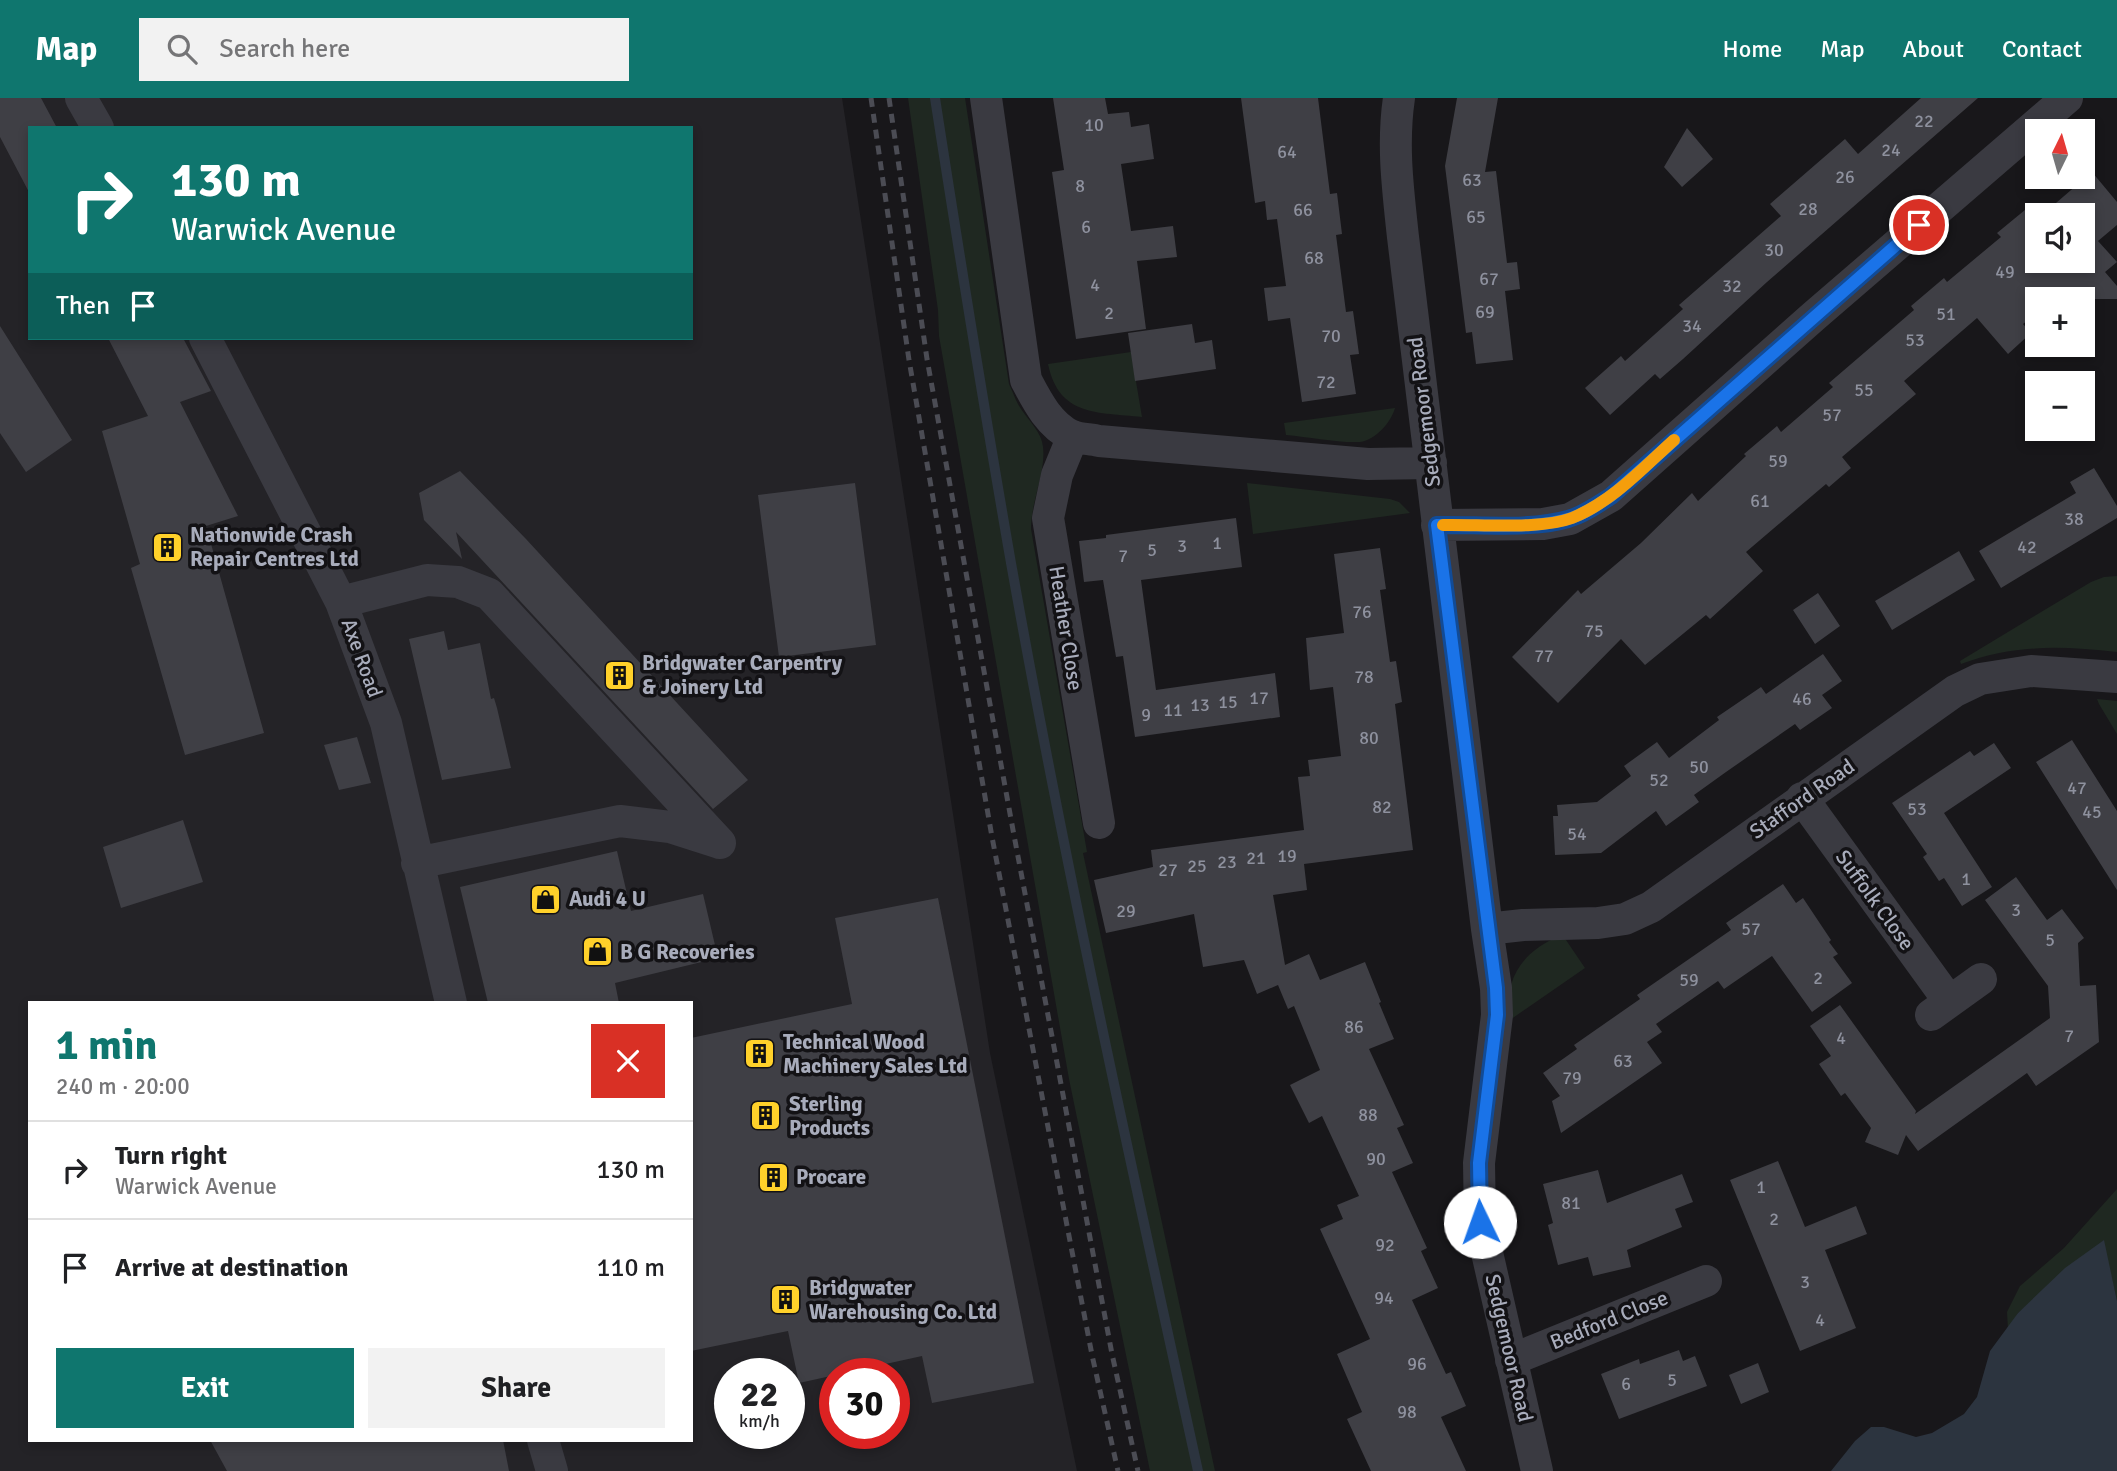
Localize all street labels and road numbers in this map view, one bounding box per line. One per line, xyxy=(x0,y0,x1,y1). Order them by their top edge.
street label: Sedgemoor Road xyxy=(1402,336,1446,488)
street label: Heather Close xyxy=(1043,564,1089,692)
street label: Axe Road xyxy=(336,615,388,701)
street label: Stafford Road xyxy=(1745,753,1859,845)
street label: Suffolk Close xyxy=(1830,845,1920,955)
street label: Sedgemoor Road xyxy=(1479,1272,1539,1424)
street label: Bedford Close xyxy=(1546,1285,1672,1355)

